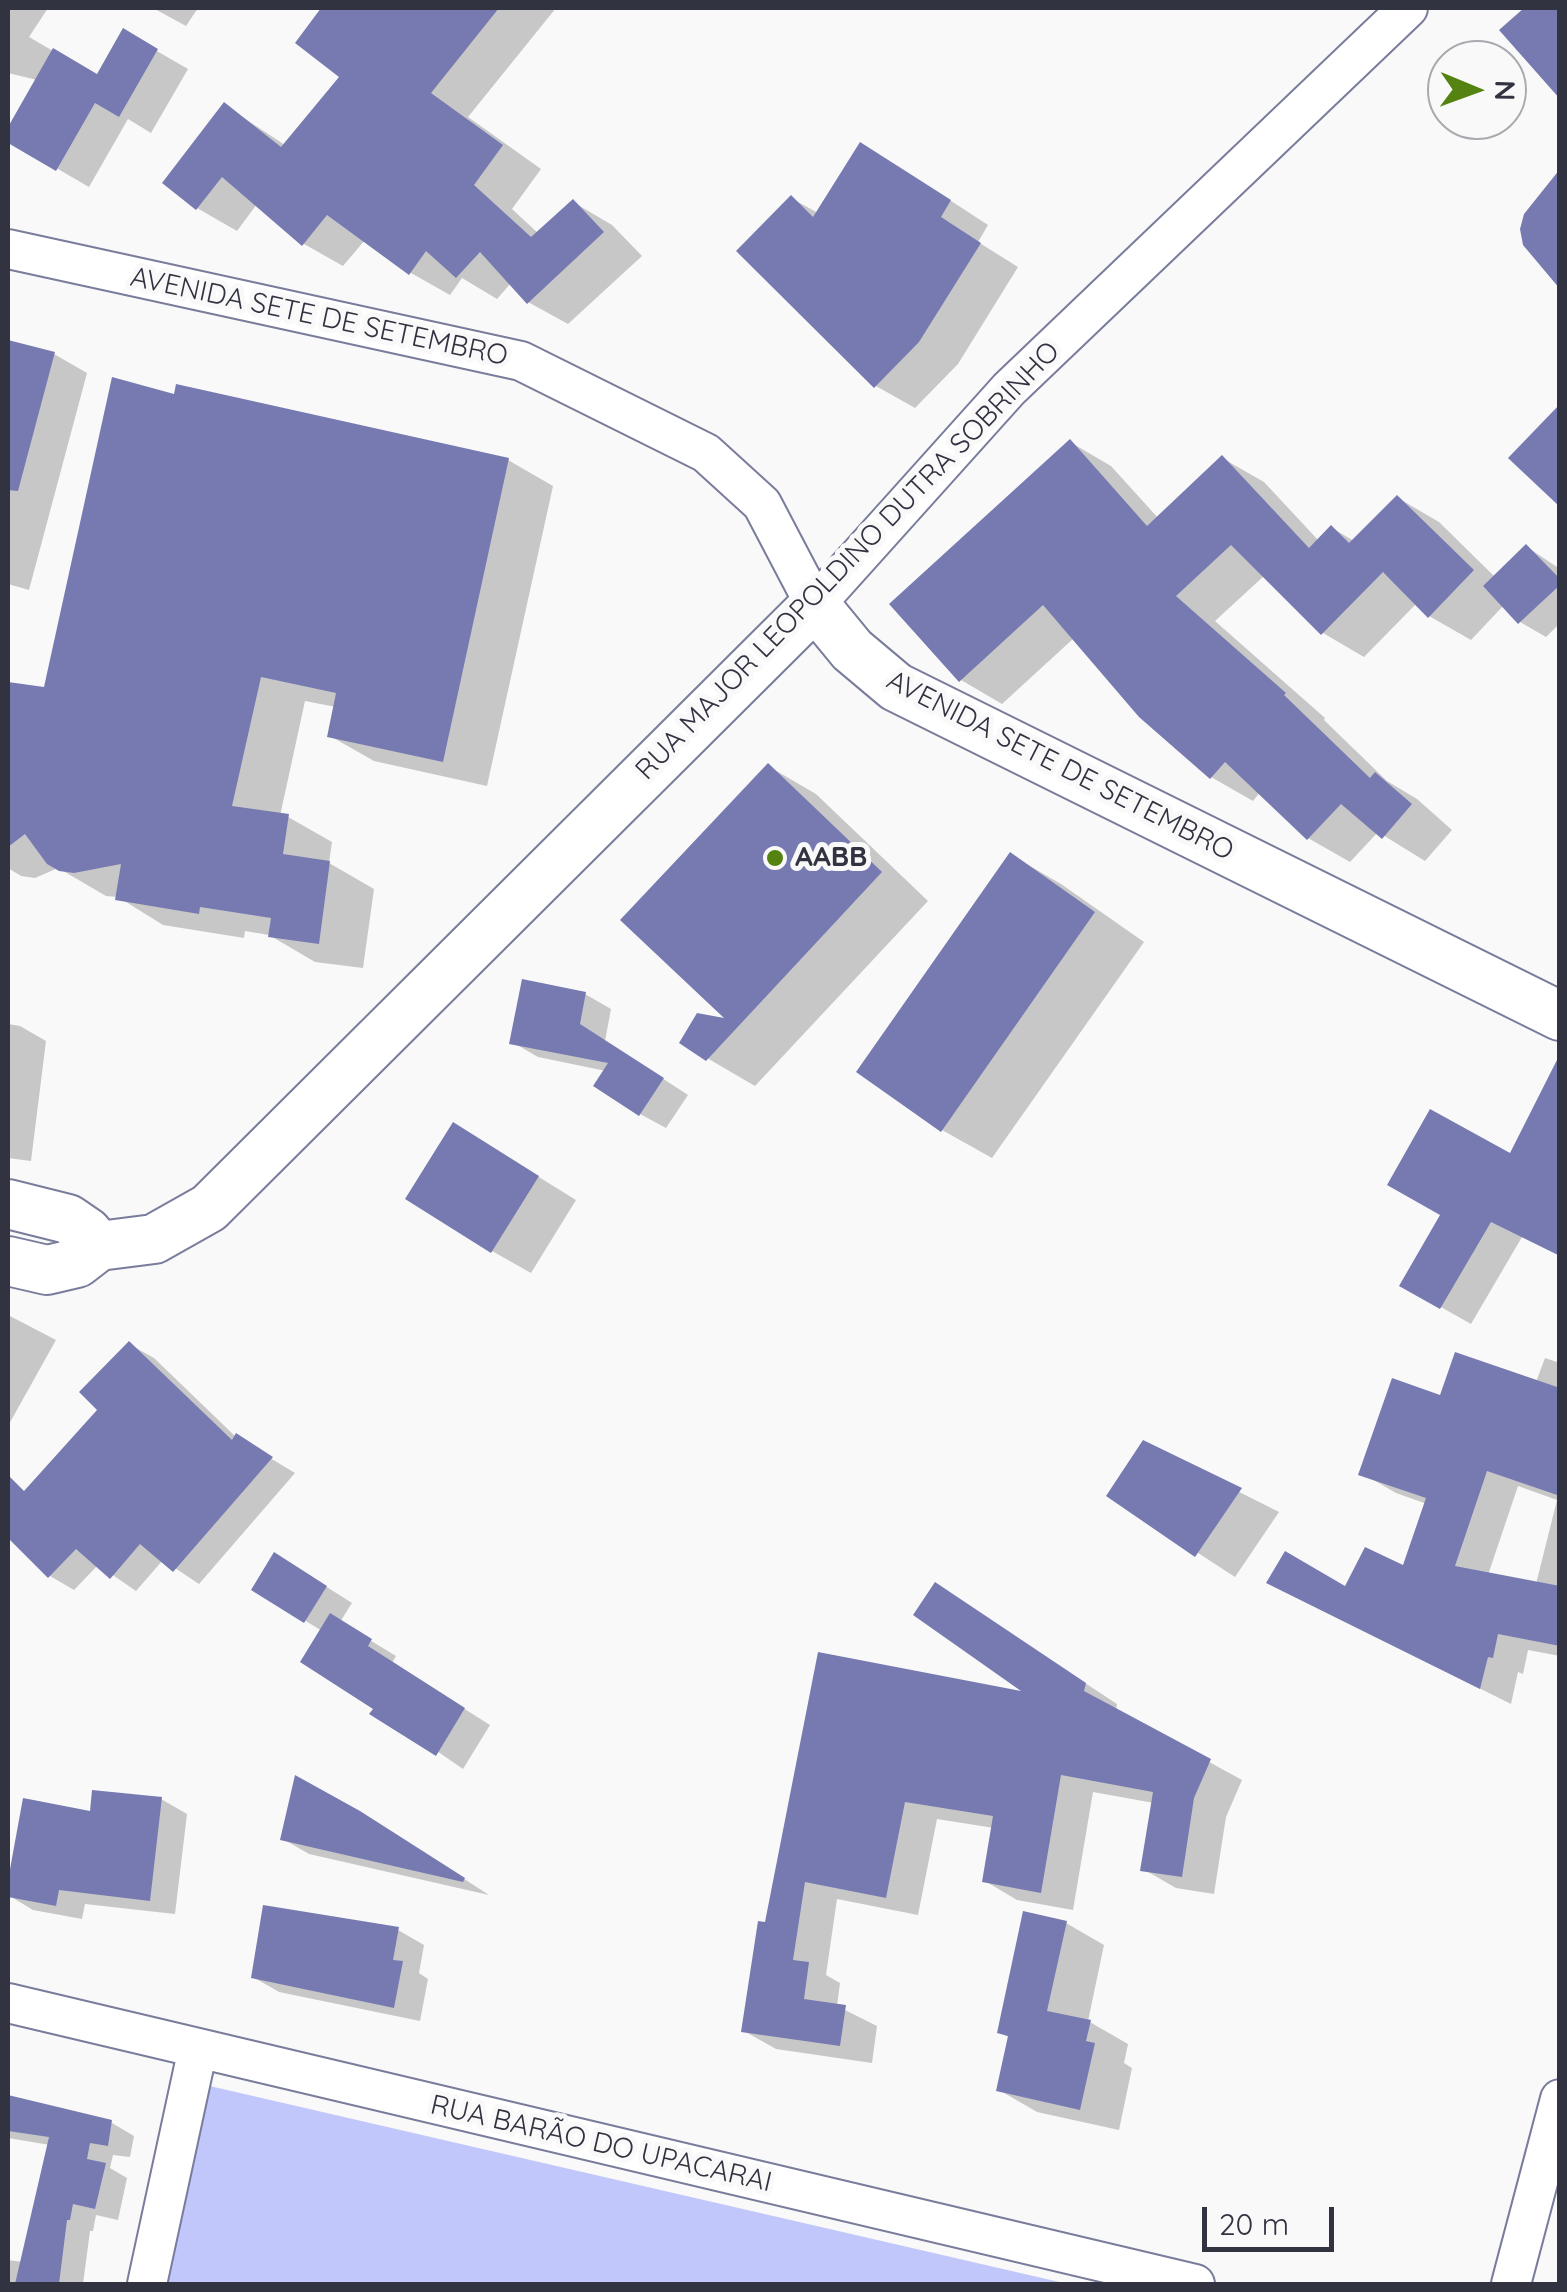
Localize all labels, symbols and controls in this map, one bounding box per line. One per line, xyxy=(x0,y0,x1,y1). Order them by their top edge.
north arrow xyxy=(1427,40,1527,140)
text: N xyxy=(1488,80,1523,101)
street label: AVENIDA SETE DE SETEMBRO xyxy=(127,261,511,373)
street label: RUA MAJOR LEOPOLDINO DUTRA SOBRINHO xyxy=(629,335,1067,787)
street label: AVENIDA SETE DE SETEMBRO xyxy=(881,664,1239,868)
place label: AABB xyxy=(795,841,867,875)
marker: AABB xyxy=(764,847,786,869)
street label: RUA BARÃO DO UPACARAI xyxy=(427,2088,775,2200)
scale bar xyxy=(1207,2187,1340,2249)
text: 20 m xyxy=(1219,2205,1289,2243)

